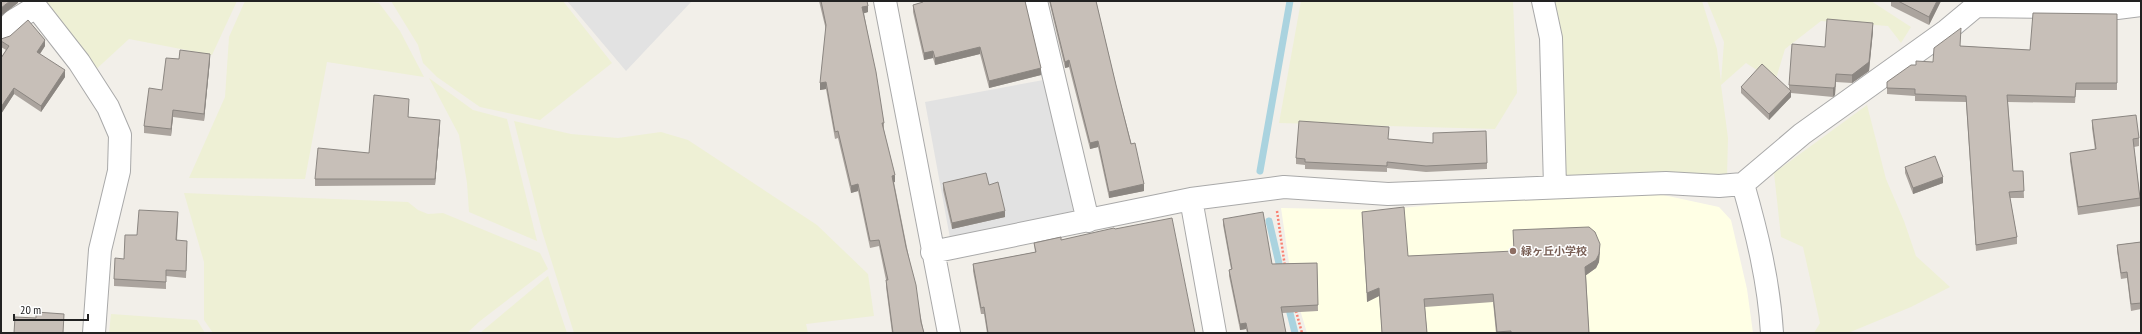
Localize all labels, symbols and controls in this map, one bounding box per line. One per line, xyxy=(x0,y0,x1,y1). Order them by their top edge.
place label: 緑ヶ丘小学校 xyxy=(1521,244,1587,258)
marker: 緑ヶ丘小学校 xyxy=(1508,246,1518,256)
scale bar xyxy=(14,296,88,322)
text: 20 m xyxy=(20,302,41,317)

